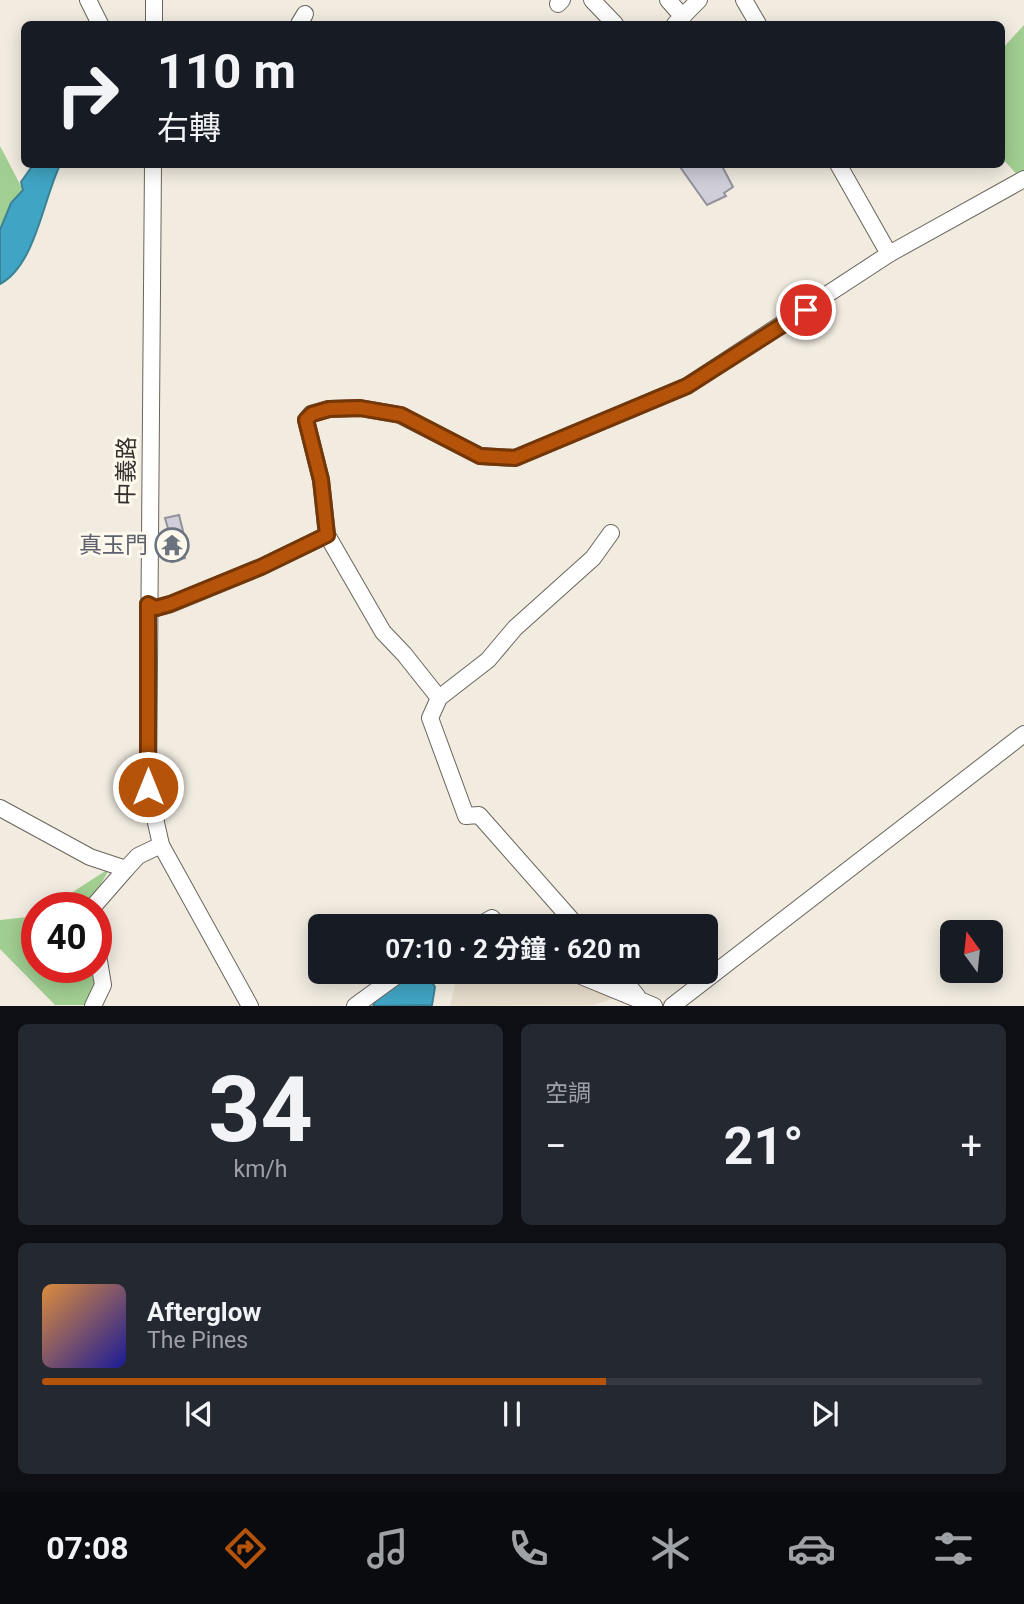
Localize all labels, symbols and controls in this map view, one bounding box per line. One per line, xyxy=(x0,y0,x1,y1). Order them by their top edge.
text: 110 m xyxy=(157,43,296,100)
icon: right xyxy=(42,49,133,140)
text: 右轉 xyxy=(157,109,221,147)
pin xyxy=(776,280,836,340)
icon: arrive xyxy=(787,291,825,329)
street label: 中義路 xyxy=(112,436,141,506)
temple icon: 真玉門 xyxy=(153,526,191,564)
place label: 真玉門 xyxy=(79,532,148,559)
position arrow xyxy=(111,750,185,824)
speed limit sign: 40 xyxy=(21,892,112,983)
north arrow xyxy=(940,920,1003,984)
map controls xyxy=(940,920,1003,983)
text: 07:10 · 2 分鐘 · 620 m xyxy=(385,934,641,964)
text: 34 xyxy=(208,1057,313,1163)
text: 空調 xyxy=(545,1080,591,1107)
text: 21° xyxy=(724,1116,804,1177)
text: − xyxy=(545,1124,567,1168)
text: + xyxy=(960,1124,982,1168)
text: km/h xyxy=(234,1156,288,1183)
text: Afterglow xyxy=(147,1297,261,1327)
text: The Pines xyxy=(147,1327,248,1354)
icon: previous xyxy=(180,1395,218,1433)
icon: pause xyxy=(493,1395,531,1433)
icon: next xyxy=(806,1395,844,1433)
icon: directions xyxy=(221,1524,270,1573)
icon: music xyxy=(363,1524,412,1573)
icon: phone xyxy=(504,1524,553,1573)
icon: climate xyxy=(646,1524,695,1573)
icon: car xyxy=(787,1524,836,1573)
icon: filters xyxy=(929,1524,978,1573)
text: 07:08 xyxy=(46,1529,129,1567)

